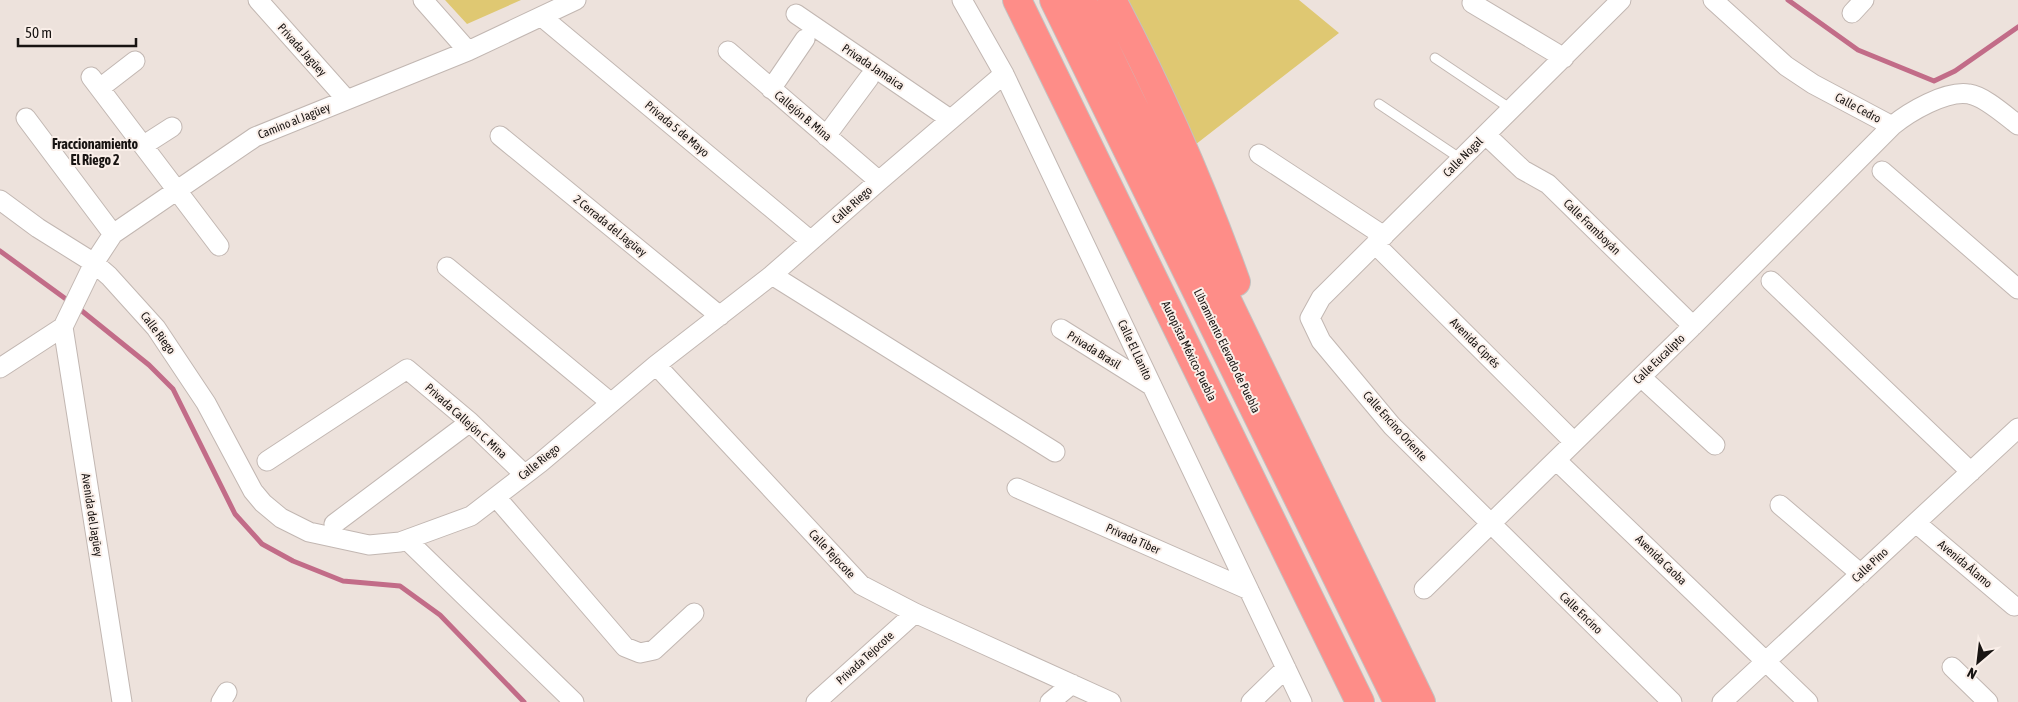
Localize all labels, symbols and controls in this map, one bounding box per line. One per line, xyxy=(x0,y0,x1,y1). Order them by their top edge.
scale bar xyxy=(18,15,135,47)
street label: Privada Jagüey xyxy=(275,21,329,79)
text: 50 m xyxy=(25,24,52,41)
street label: Privada Jamaica xyxy=(839,41,907,93)
street label: Callejón B. Mina xyxy=(772,88,834,144)
street label: Calle Cedro xyxy=(1833,90,1884,126)
street label: Privada 5 de Mayo xyxy=(642,98,712,160)
street label: Camino al Jagüey xyxy=(256,100,332,142)
street label: Calle Nogal xyxy=(1440,134,1486,180)
district label: Fraccionamiento El Riego 2 xyxy=(52,136,138,168)
street label: Calle Riego xyxy=(829,183,875,227)
street label: 2 Cerrada del Jagüey xyxy=(571,192,649,260)
street label: Calle Framboyán xyxy=(1561,196,1623,258)
street label: Libramiento Elevado de Puebla xyxy=(1191,287,1263,415)
street label: Autopista México-Puebla xyxy=(1159,299,1219,403)
street label: Calle Riego xyxy=(138,309,179,357)
street label: Avenida Ciprés xyxy=(1447,315,1503,371)
street label: Calle El Llanito xyxy=(1115,317,1155,383)
street label: Privada Brasil xyxy=(1065,328,1124,372)
street label: Calle Eucalipto xyxy=(1630,331,1688,387)
street label: Privada Callejón C. Mina xyxy=(422,381,510,461)
street label: Calle Encino Oriente xyxy=(1360,388,1430,464)
street label: Calle Riego xyxy=(516,441,563,483)
street label: Avenida del Jagüey xyxy=(78,472,106,558)
street label: Privada Tiber xyxy=(1104,521,1163,557)
street label: Calle Tejocote xyxy=(806,527,858,581)
street label: Avenida Caoba xyxy=(1633,532,1689,588)
street label: Avenida Álamo xyxy=(1935,537,1995,591)
street label: Calle Pino xyxy=(1849,545,1891,585)
street label: Calle Encino xyxy=(1557,589,1606,637)
street label: Privada Tejocote xyxy=(833,628,897,688)
north arrow xyxy=(1953,637,2003,687)
text: N xyxy=(1964,664,1979,682)

